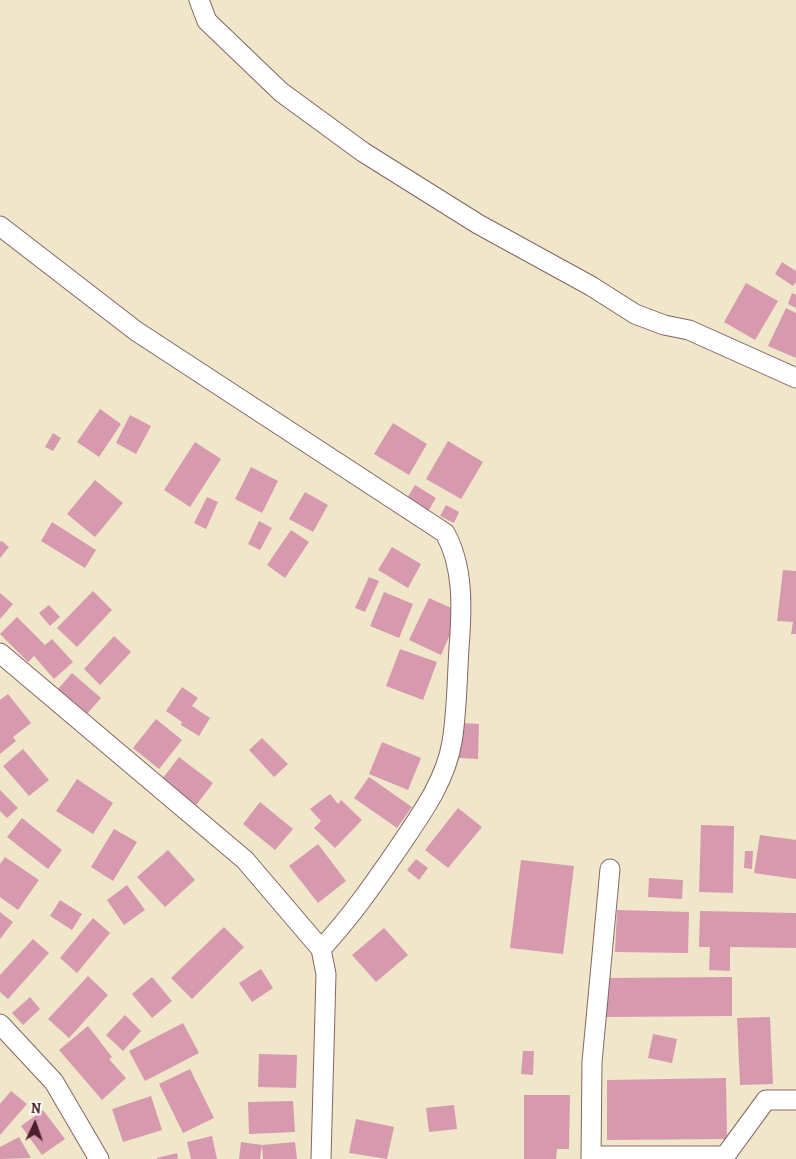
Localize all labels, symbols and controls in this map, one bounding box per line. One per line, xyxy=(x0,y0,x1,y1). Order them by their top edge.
north arrow xyxy=(10,1099,60,1149)
text: N xyxy=(30,1099,41,1118)

